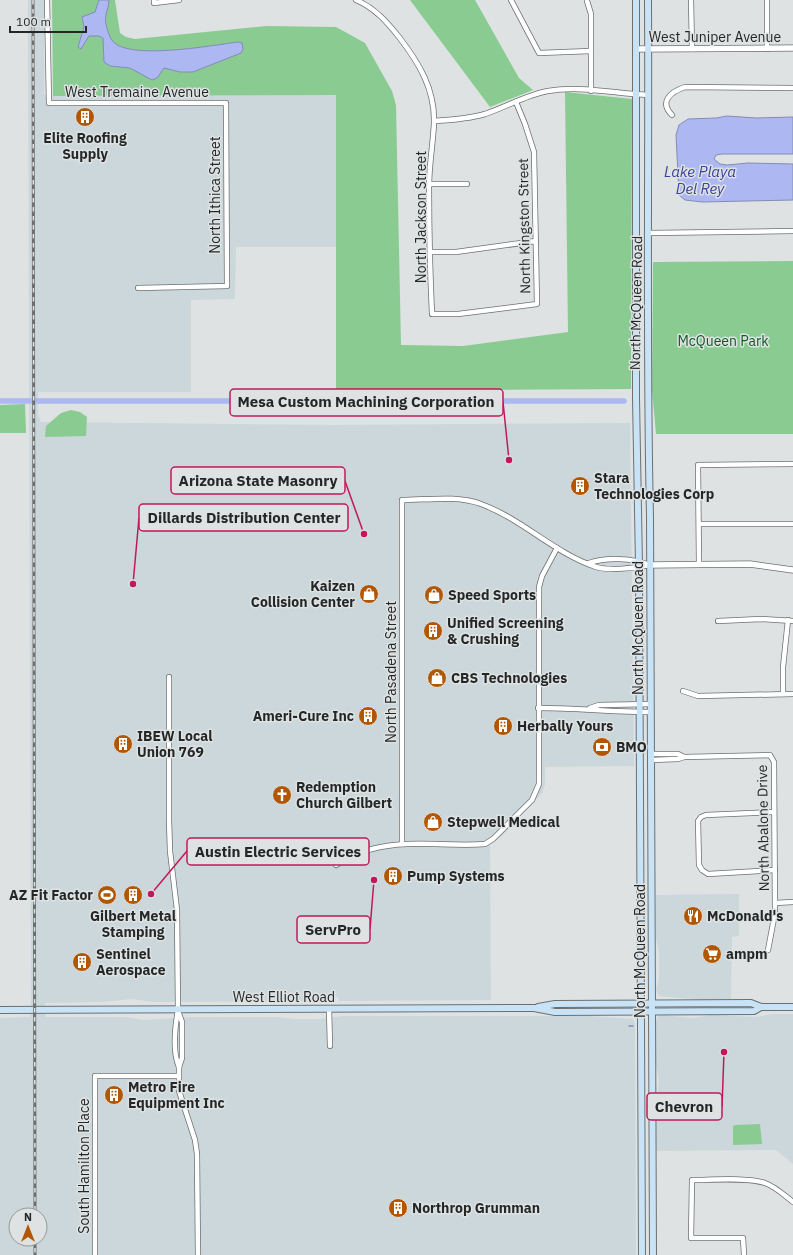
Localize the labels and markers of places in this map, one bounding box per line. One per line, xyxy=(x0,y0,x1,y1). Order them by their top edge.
building icon: Elite Roofing Supply xyxy=(74,106,96,128)
place label: Elite Roofing Supply xyxy=(43,129,127,163)
callout: Mesa Custom Machining Corporation xyxy=(230,389,503,416)
callout: Arizona State Masonry xyxy=(171,467,345,494)
place label: Stara Technologies Corp xyxy=(594,469,714,503)
building icon: Stara Technologies Corp xyxy=(569,475,591,497)
callout: Dillards Distribution Center xyxy=(139,504,348,531)
place label: Kaizen Collision Center xyxy=(251,577,355,611)
shop icon: Kaizen Collision Center xyxy=(358,583,380,605)
shop icon: Speed Sports xyxy=(423,584,445,606)
place label: Speed Sports xyxy=(448,586,536,604)
place label: Unified Screening & Crushing xyxy=(447,614,564,648)
building icon: Unified Screening & Crushing xyxy=(422,620,444,642)
shop icon: CBS Technologies xyxy=(426,667,448,689)
place label: CBS Technologies xyxy=(451,669,567,687)
building icon: Ameri-Cure Inc xyxy=(357,705,379,727)
place label: Ameri-Cure Inc xyxy=(253,707,354,725)
building icon: Herbally Yours xyxy=(492,715,514,737)
place label: Herbally Yours xyxy=(517,717,613,735)
place label: IBEW Local Union 769 xyxy=(137,727,212,761)
building icon: IBEW Local Union 769 xyxy=(112,733,134,755)
bank icon: BMO xyxy=(591,736,613,758)
place label: BMO xyxy=(616,738,647,756)
place label: Redemption Church Gilbert xyxy=(296,778,392,812)
church icon: Redemption Church Gilbert xyxy=(271,784,293,806)
shop icon: Stepwell Medical xyxy=(422,811,444,833)
place label: Stepwell Medical xyxy=(447,813,560,831)
callout: Austin Electric Services xyxy=(187,838,369,865)
building icon: Pump Systems xyxy=(382,865,404,887)
place label: Pump Systems xyxy=(407,867,505,885)
sports icon: AZ Fit Factor xyxy=(96,884,118,906)
building icon: Gilbert Metal Stamping xyxy=(122,884,144,906)
place label: AZ Fit Factor xyxy=(9,886,93,904)
restaurant icon: McDonald's xyxy=(682,905,704,927)
place label: Gilbert Metal Stamping xyxy=(90,907,176,941)
place label: McDonald's xyxy=(707,907,783,925)
callout: ServPro xyxy=(297,916,370,943)
supermarket icon: ampm xyxy=(701,943,723,965)
place label: Sentinel Aerospace xyxy=(96,945,166,979)
place label: ampm xyxy=(726,945,768,963)
building icon: Sentinel Aerospace xyxy=(71,951,93,973)
place label: Metro Fire Equipment Inc xyxy=(128,1078,225,1112)
building icon: Metro Fire Equipment Inc xyxy=(103,1084,125,1106)
callout: Chevron xyxy=(647,1093,722,1120)
building icon: Northrop Grumman xyxy=(387,1197,409,1219)
place label: Northrop Grumman xyxy=(412,1199,540,1217)

